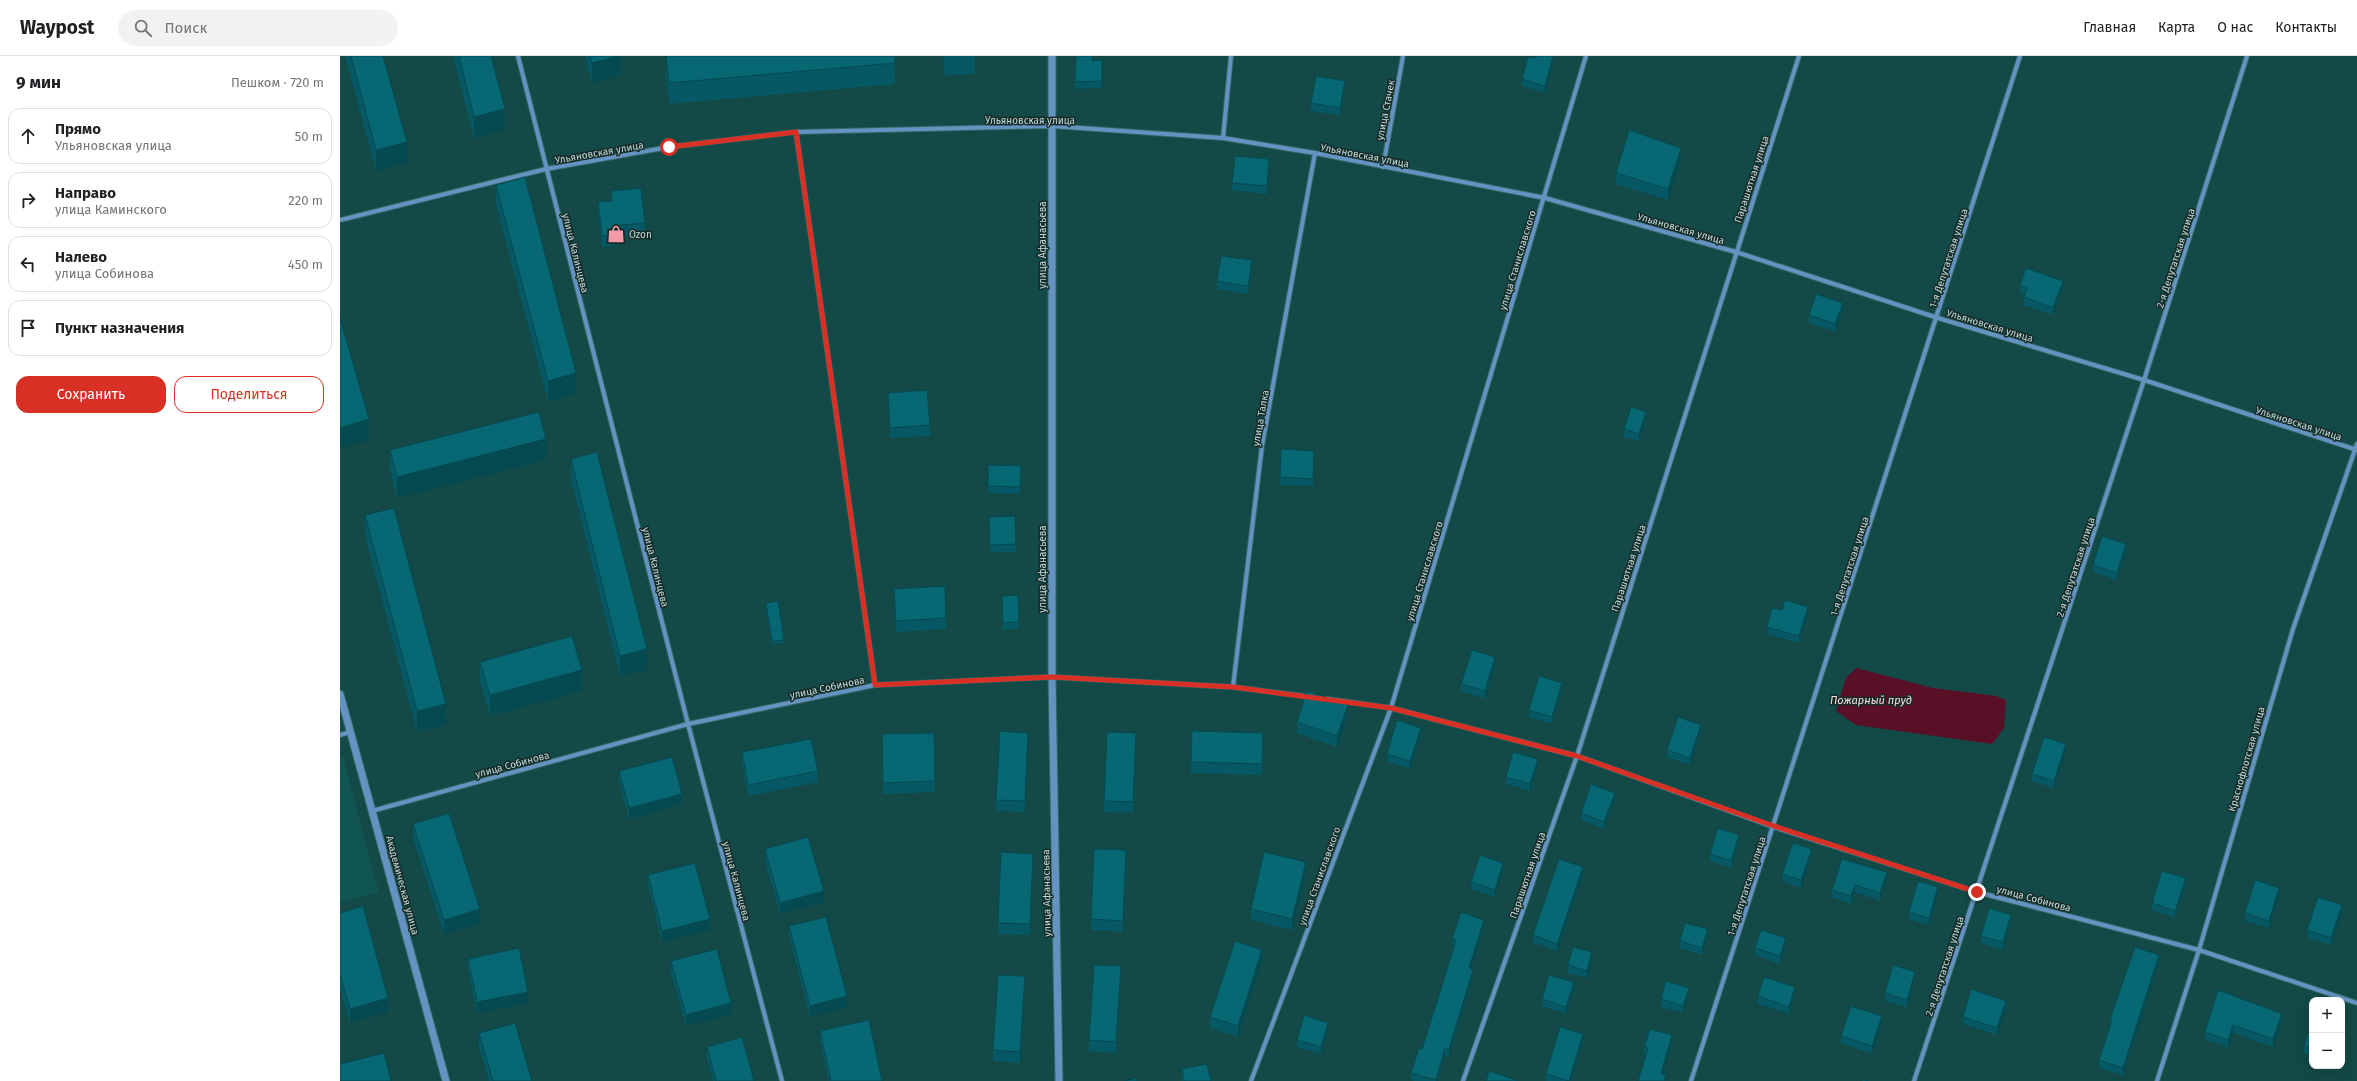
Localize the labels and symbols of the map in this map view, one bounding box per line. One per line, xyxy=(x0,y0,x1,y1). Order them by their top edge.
street label: улица Стачек xyxy=(1374,78,1398,141)
street label: Ульяновская улица xyxy=(985,115,1075,127)
street label: Парашютная улица xyxy=(1732,134,1772,224)
route start xyxy=(660,138,678,156)
street label: Ульяновская улица xyxy=(554,139,645,167)
street label: Ульяновская улица xyxy=(1320,142,1410,170)
street label: улица Афанасьева xyxy=(1037,201,1049,289)
street label: 1-я Депутатская улица xyxy=(1927,207,1971,309)
street label: 2-я Депутатская улица xyxy=(2154,207,2198,310)
street label: улица Станиславского xyxy=(1497,209,1539,312)
street label: Ульяновская улица xyxy=(1636,211,1726,247)
street label: улица Калинцева xyxy=(559,212,591,294)
shop icon: Ozon xyxy=(606,224,626,244)
place label: Ozon xyxy=(629,229,652,241)
street label: Ульяновская улица xyxy=(1945,307,2034,345)
street label: улица Талка xyxy=(1250,389,1272,447)
street label: Ульяновская улица xyxy=(2254,404,2343,444)
street label: 1-я Депутатская улица xyxy=(1828,515,1872,617)
street label: 2-я Депутатская улица xyxy=(2054,516,2098,619)
street label: улица Станиславского xyxy=(1404,520,1446,623)
street label: Парашютная улица xyxy=(1609,523,1649,613)
street label: улица Афанасьева xyxy=(1037,525,1049,613)
street label: улица Калинцева xyxy=(639,526,671,608)
street label: улица Собинова xyxy=(789,674,866,702)
water label: Пожарный пруд xyxy=(1830,694,1912,707)
street label: Краснофлотская улица xyxy=(2226,705,2268,813)
street label: улица Собинова xyxy=(474,749,551,781)
street label: улица Станиславского xyxy=(1296,825,1343,927)
street label: Парашютная улица xyxy=(1507,830,1548,920)
street label: Академическая улица xyxy=(383,834,421,936)
street label: 1-я Депутатская улица xyxy=(1725,835,1769,937)
street label: улица Калинцева xyxy=(720,840,752,922)
street label: улица Афанасьева xyxy=(1040,849,1054,937)
route end xyxy=(1968,883,1986,901)
street label: улица Собинова xyxy=(1995,883,2072,915)
street label: 2-я Депутатская улица xyxy=(1923,915,1967,1018)

